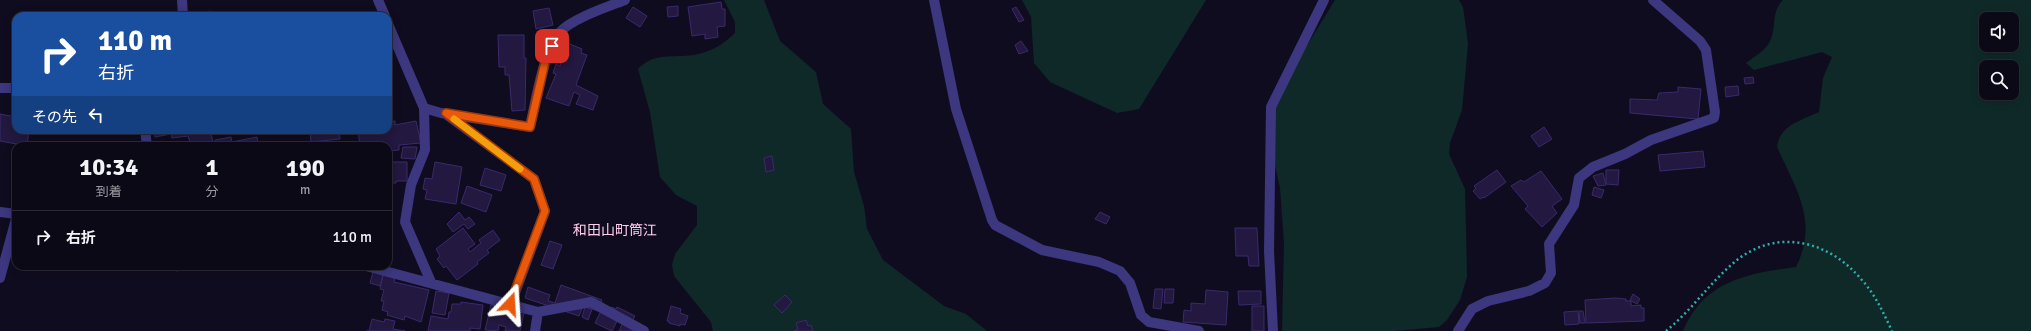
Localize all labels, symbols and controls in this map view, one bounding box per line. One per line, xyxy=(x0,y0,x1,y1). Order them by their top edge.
map controls xyxy=(1979,12,2019,100)
button: sound xyxy=(1979,12,2019,52)
text: 110 m xyxy=(98,24,172,58)
icon: right xyxy=(32,28,84,80)
pin xyxy=(535,29,569,63)
icon: arrive xyxy=(541,35,563,57)
button: search xyxy=(1979,60,2019,100)
text: 右折 xyxy=(98,62,134,84)
icon: left xyxy=(85,104,107,126)
text: その先 xyxy=(32,108,77,126)
text: 10:34 xyxy=(79,152,138,182)
text: 1 xyxy=(206,152,218,182)
text: 190 xyxy=(286,153,325,183)
text: m xyxy=(300,182,310,198)
text: 到着 xyxy=(96,184,122,200)
text: 分 xyxy=(205,184,219,200)
district label: 和田山町筒江 xyxy=(573,222,657,239)
icon: right xyxy=(32,226,54,248)
text: 110 m xyxy=(332,228,372,246)
text: 右折 xyxy=(66,229,96,247)
position arrow xyxy=(489,283,531,325)

